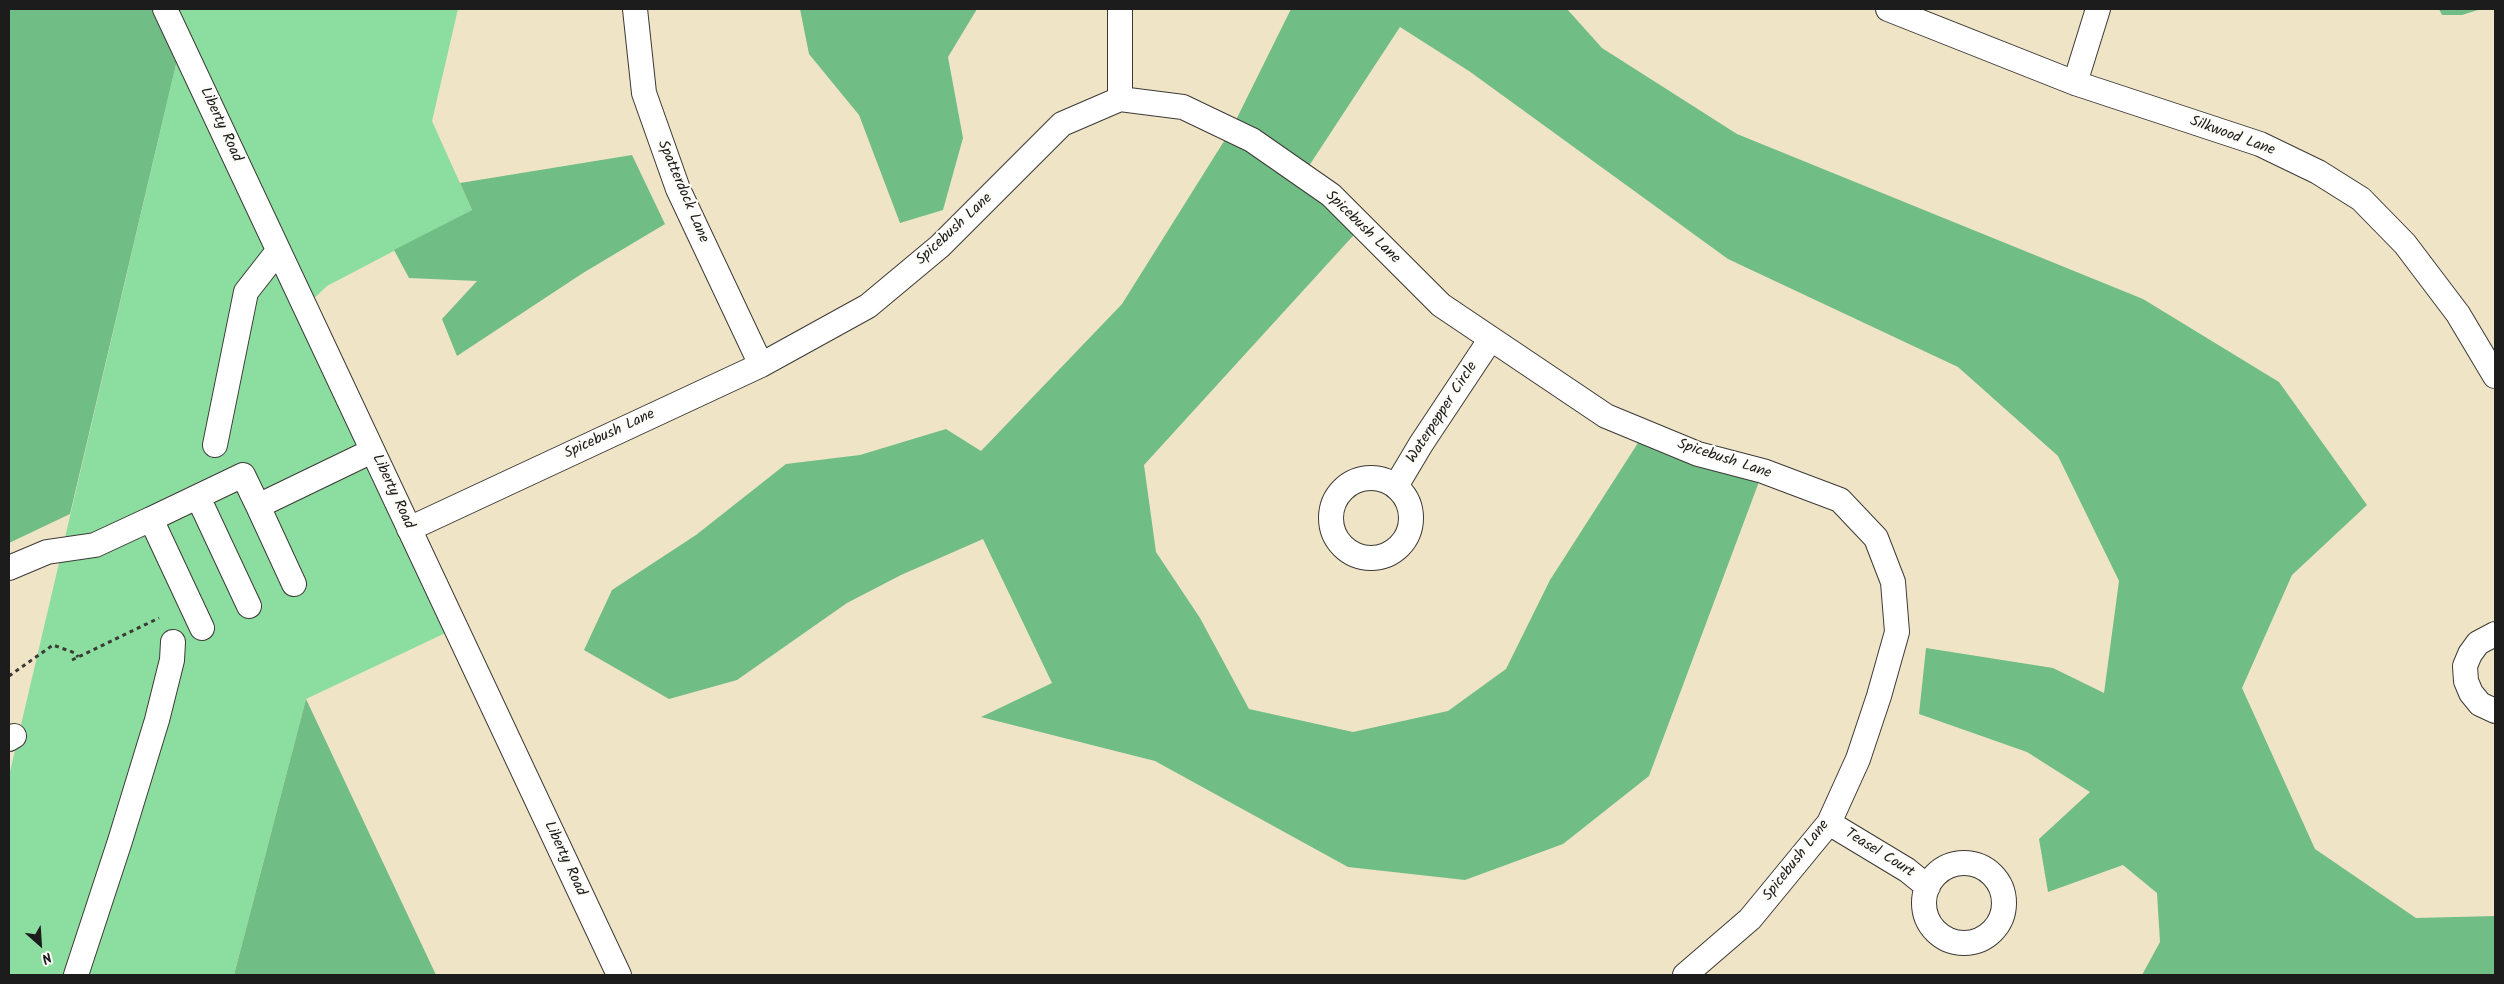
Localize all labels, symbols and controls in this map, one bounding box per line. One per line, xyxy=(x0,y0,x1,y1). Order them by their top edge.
street label: Liberty Road xyxy=(195,85,245,165)
street label: Silkwood Lane xyxy=(2187,113,2277,161)
street label: Spatterdock Lane xyxy=(652,138,712,246)
street label: Spicebush Lane xyxy=(1321,188,1403,268)
street label: Spicebush Lane xyxy=(913,190,997,270)
street label: Waterpepper Circle xyxy=(1404,359,1482,467)
street label: Spicebush Lane xyxy=(562,406,658,464)
street label: Spicebush Lane xyxy=(1675,436,1773,484)
street label: Liberty Road xyxy=(367,452,417,532)
street label: Spicebush Lane xyxy=(1760,817,1834,905)
street label: Liberty Road xyxy=(539,819,589,899)
street label: Teasel Court xyxy=(1841,826,1917,882)
north arrow xyxy=(15,919,65,969)
text: N xyxy=(38,946,55,969)

